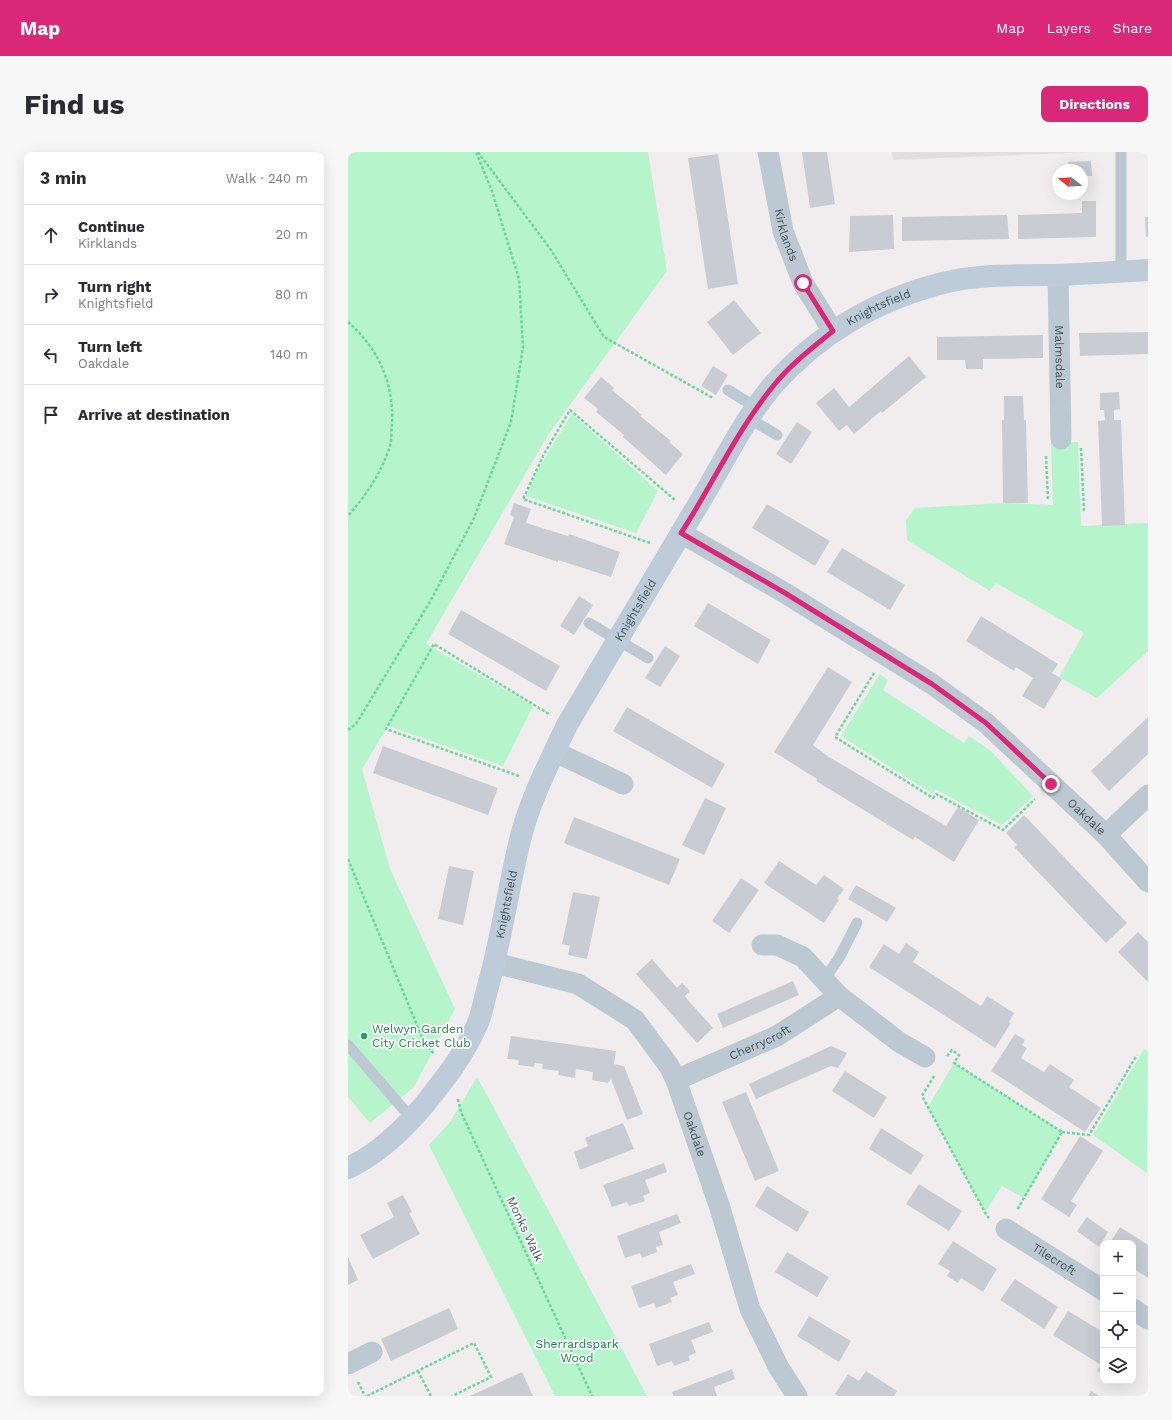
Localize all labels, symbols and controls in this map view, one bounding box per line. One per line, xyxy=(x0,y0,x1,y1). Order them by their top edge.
text: Map xyxy=(20,17,60,40)
text: Map xyxy=(996,20,1025,36)
text: Layers xyxy=(1047,20,1091,36)
text: Share xyxy=(1113,20,1152,36)
button: Directions xyxy=(1041,86,1148,122)
text: Find us xyxy=(24,88,124,121)
north arrow xyxy=(1052,164,1088,200)
text: 3 min xyxy=(40,168,86,188)
text: Walk · 240 m xyxy=(226,171,308,186)
street label: Kirklands xyxy=(772,207,801,263)
text: Continue xyxy=(78,218,145,236)
icon: ahead xyxy=(40,224,62,246)
text: 20 m xyxy=(276,227,308,242)
text: Kirklands xyxy=(78,236,137,251)
route start xyxy=(794,274,812,292)
text: Turn right xyxy=(78,278,151,296)
icon: right xyxy=(40,284,62,306)
street label: Knightsfield xyxy=(844,286,913,329)
text: 80 m xyxy=(275,287,308,302)
text: Knightsfield xyxy=(78,296,153,311)
street label: Malmsdale xyxy=(1052,325,1067,389)
text: Turn left xyxy=(78,338,142,356)
icon: left xyxy=(40,344,62,366)
text: 140 m xyxy=(270,347,308,362)
text: Oakdale xyxy=(78,356,129,371)
icon: arrive xyxy=(40,404,62,426)
text: Arrive at destination xyxy=(78,406,230,424)
street label: Knightsfield xyxy=(612,577,659,644)
route end xyxy=(1042,775,1060,793)
street label: Oakdale xyxy=(1064,796,1109,838)
street label: Knightsfield xyxy=(493,869,520,940)
place label: Welwyn Garden City Cricket Club xyxy=(372,1022,471,1050)
street label: Cherrycroft xyxy=(727,1022,793,1063)
marker: Welwyn Garden City Cricket Club xyxy=(359,1031,369,1041)
street label: Oakdale xyxy=(680,1109,709,1159)
street label: Monks Walk xyxy=(504,1194,546,1264)
street label: Tilecroft xyxy=(1030,1240,1079,1278)
map controls xyxy=(1100,1240,1136,1384)
button: + xyxy=(1100,1240,1136,1276)
button: − xyxy=(1100,1276,1136,1312)
button: locate xyxy=(1100,1312,1136,1348)
park label: Sherrardspark Wood xyxy=(535,1337,619,1365)
button: layers xyxy=(1100,1348,1136,1384)

